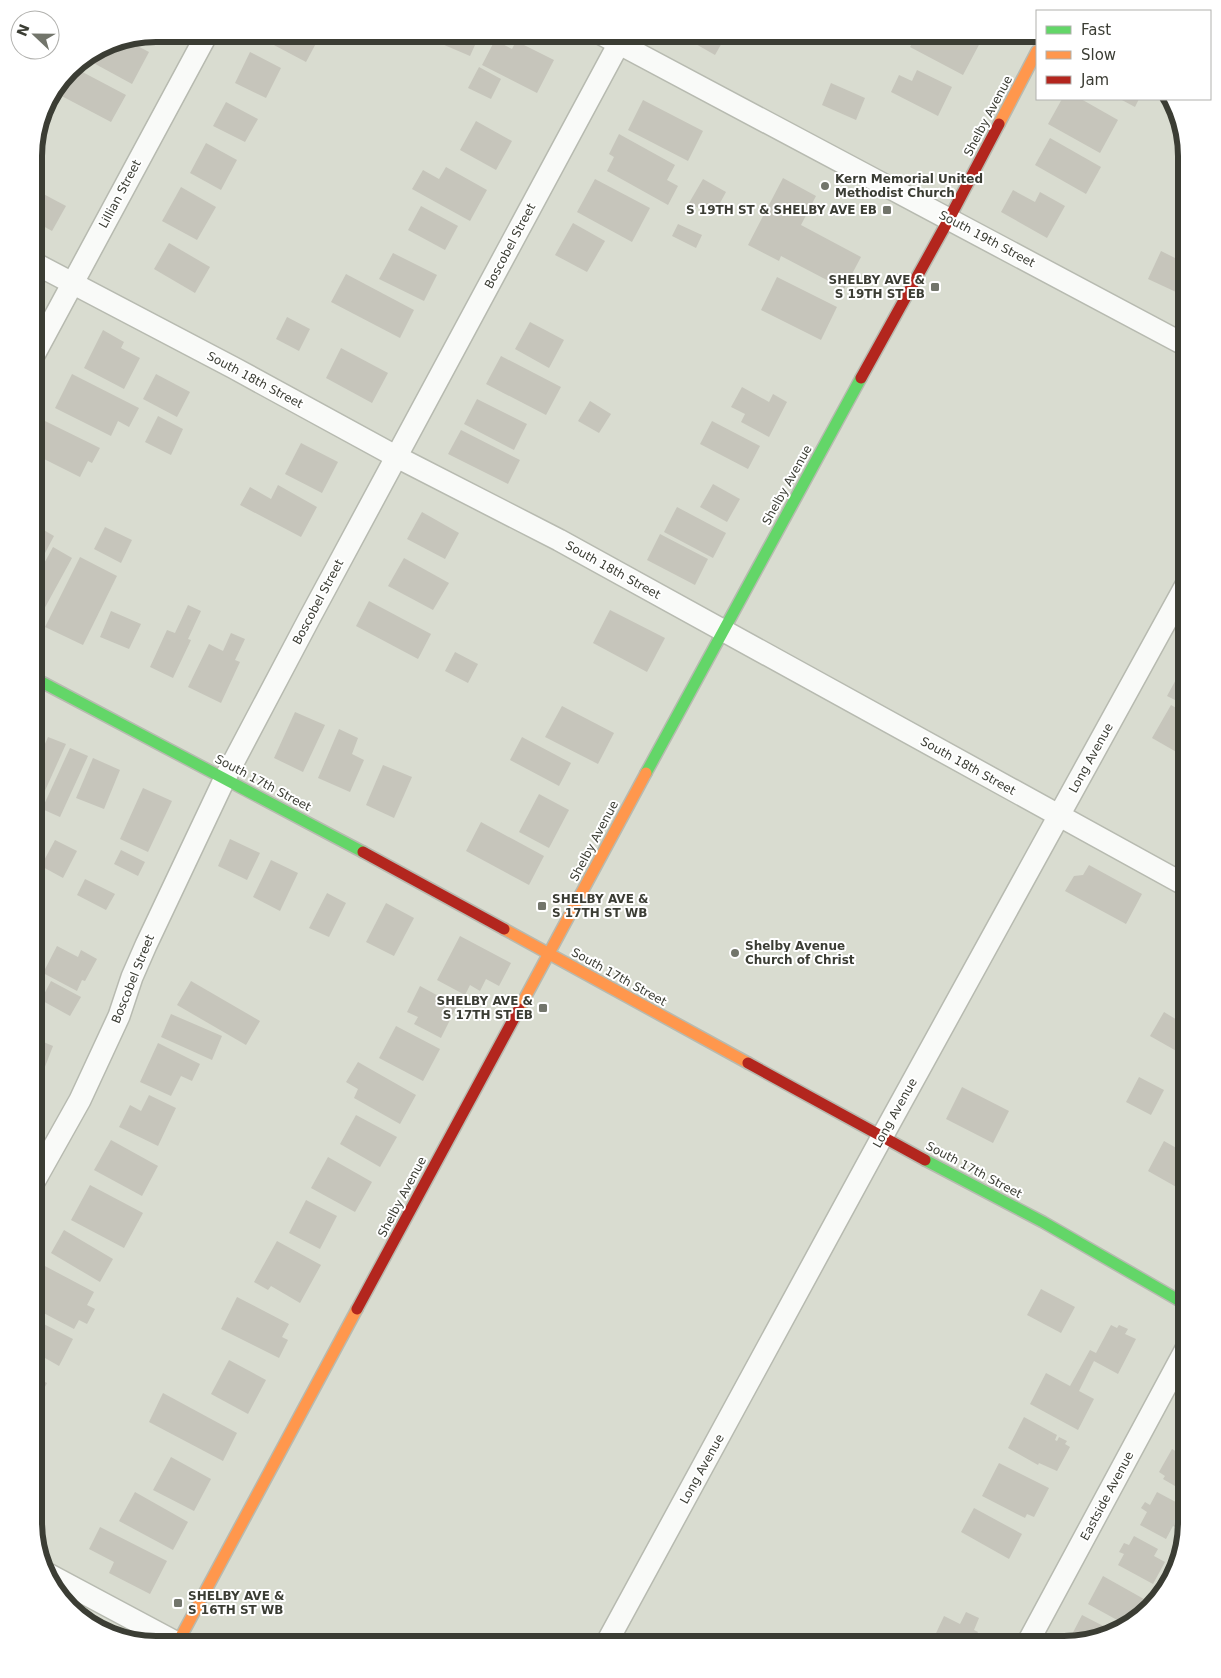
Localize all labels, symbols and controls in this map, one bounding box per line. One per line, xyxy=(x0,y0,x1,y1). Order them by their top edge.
north arrow xyxy=(10,10,60,60)
legend xyxy=(1036,10,1211,100)
text: Fast xyxy=(1081,21,1111,39)
text: N xyxy=(13,22,33,39)
text: Slow xyxy=(1081,46,1116,64)
text: Jam xyxy=(1080,71,1109,89)
street label: Shelby Avenue xyxy=(961,73,1015,159)
street label: Lillian Street xyxy=(96,157,144,231)
place label: Kern Memorial United Methodist Church xyxy=(835,172,983,200)
marker: Kern Memorial United Methodist Church xyxy=(819,180,831,192)
street label: Boscobel Street xyxy=(482,201,538,291)
place label: S 19TH ST & SHELBY AVE EB xyxy=(686,203,877,217)
marker: S 19TH ST & SHELBY AVE EB xyxy=(881,204,893,216)
street label: South 19th Street xyxy=(937,208,1038,270)
place label: SHELBY AVE & S 19TH ST EB xyxy=(829,273,925,301)
marker: SHELBY AVE & S 19TH ST EB xyxy=(929,281,941,293)
street label: South 18th Street xyxy=(205,349,306,411)
street label: Shelby Avenue xyxy=(759,443,815,527)
street label: South 18th Street xyxy=(563,538,663,602)
street label: Boscobel Street xyxy=(290,557,346,647)
street label: Long Avenue xyxy=(1066,721,1116,795)
street label: South 18th Street xyxy=(918,734,1018,798)
street label: South 17th Street xyxy=(213,752,314,814)
street label: Shelby Avenue xyxy=(567,798,621,884)
place label: SHELBY AVE & S 17TH ST WB xyxy=(552,892,649,920)
marker: SHELBY AVE & S 17TH ST WB xyxy=(536,900,548,912)
street label: Boscobel Street xyxy=(109,932,157,1025)
place label: Shelby Avenue Church of Christ xyxy=(745,939,855,967)
street label: South 17th Street xyxy=(569,945,669,1009)
marker: Shelby Avenue Church of Christ xyxy=(729,947,741,959)
place label: SHELBY AVE & S 17TH ST EB xyxy=(437,994,533,1022)
marker: SHELBY AVE & S 17TH ST EB xyxy=(537,1002,549,1014)
street label: Long Avenue xyxy=(870,1076,920,1150)
street label: South 17th Street xyxy=(924,1139,1025,1201)
street label: Shelby Avenue xyxy=(375,1154,429,1240)
street label: Long Avenue xyxy=(677,1432,727,1506)
street label: Eastside Avenue xyxy=(1078,1449,1136,1543)
place label: SHELBY AVE & S 16TH ST WB xyxy=(188,1589,285,1617)
marker: SHELBY AVE & S 16TH ST WB xyxy=(172,1597,184,1609)

